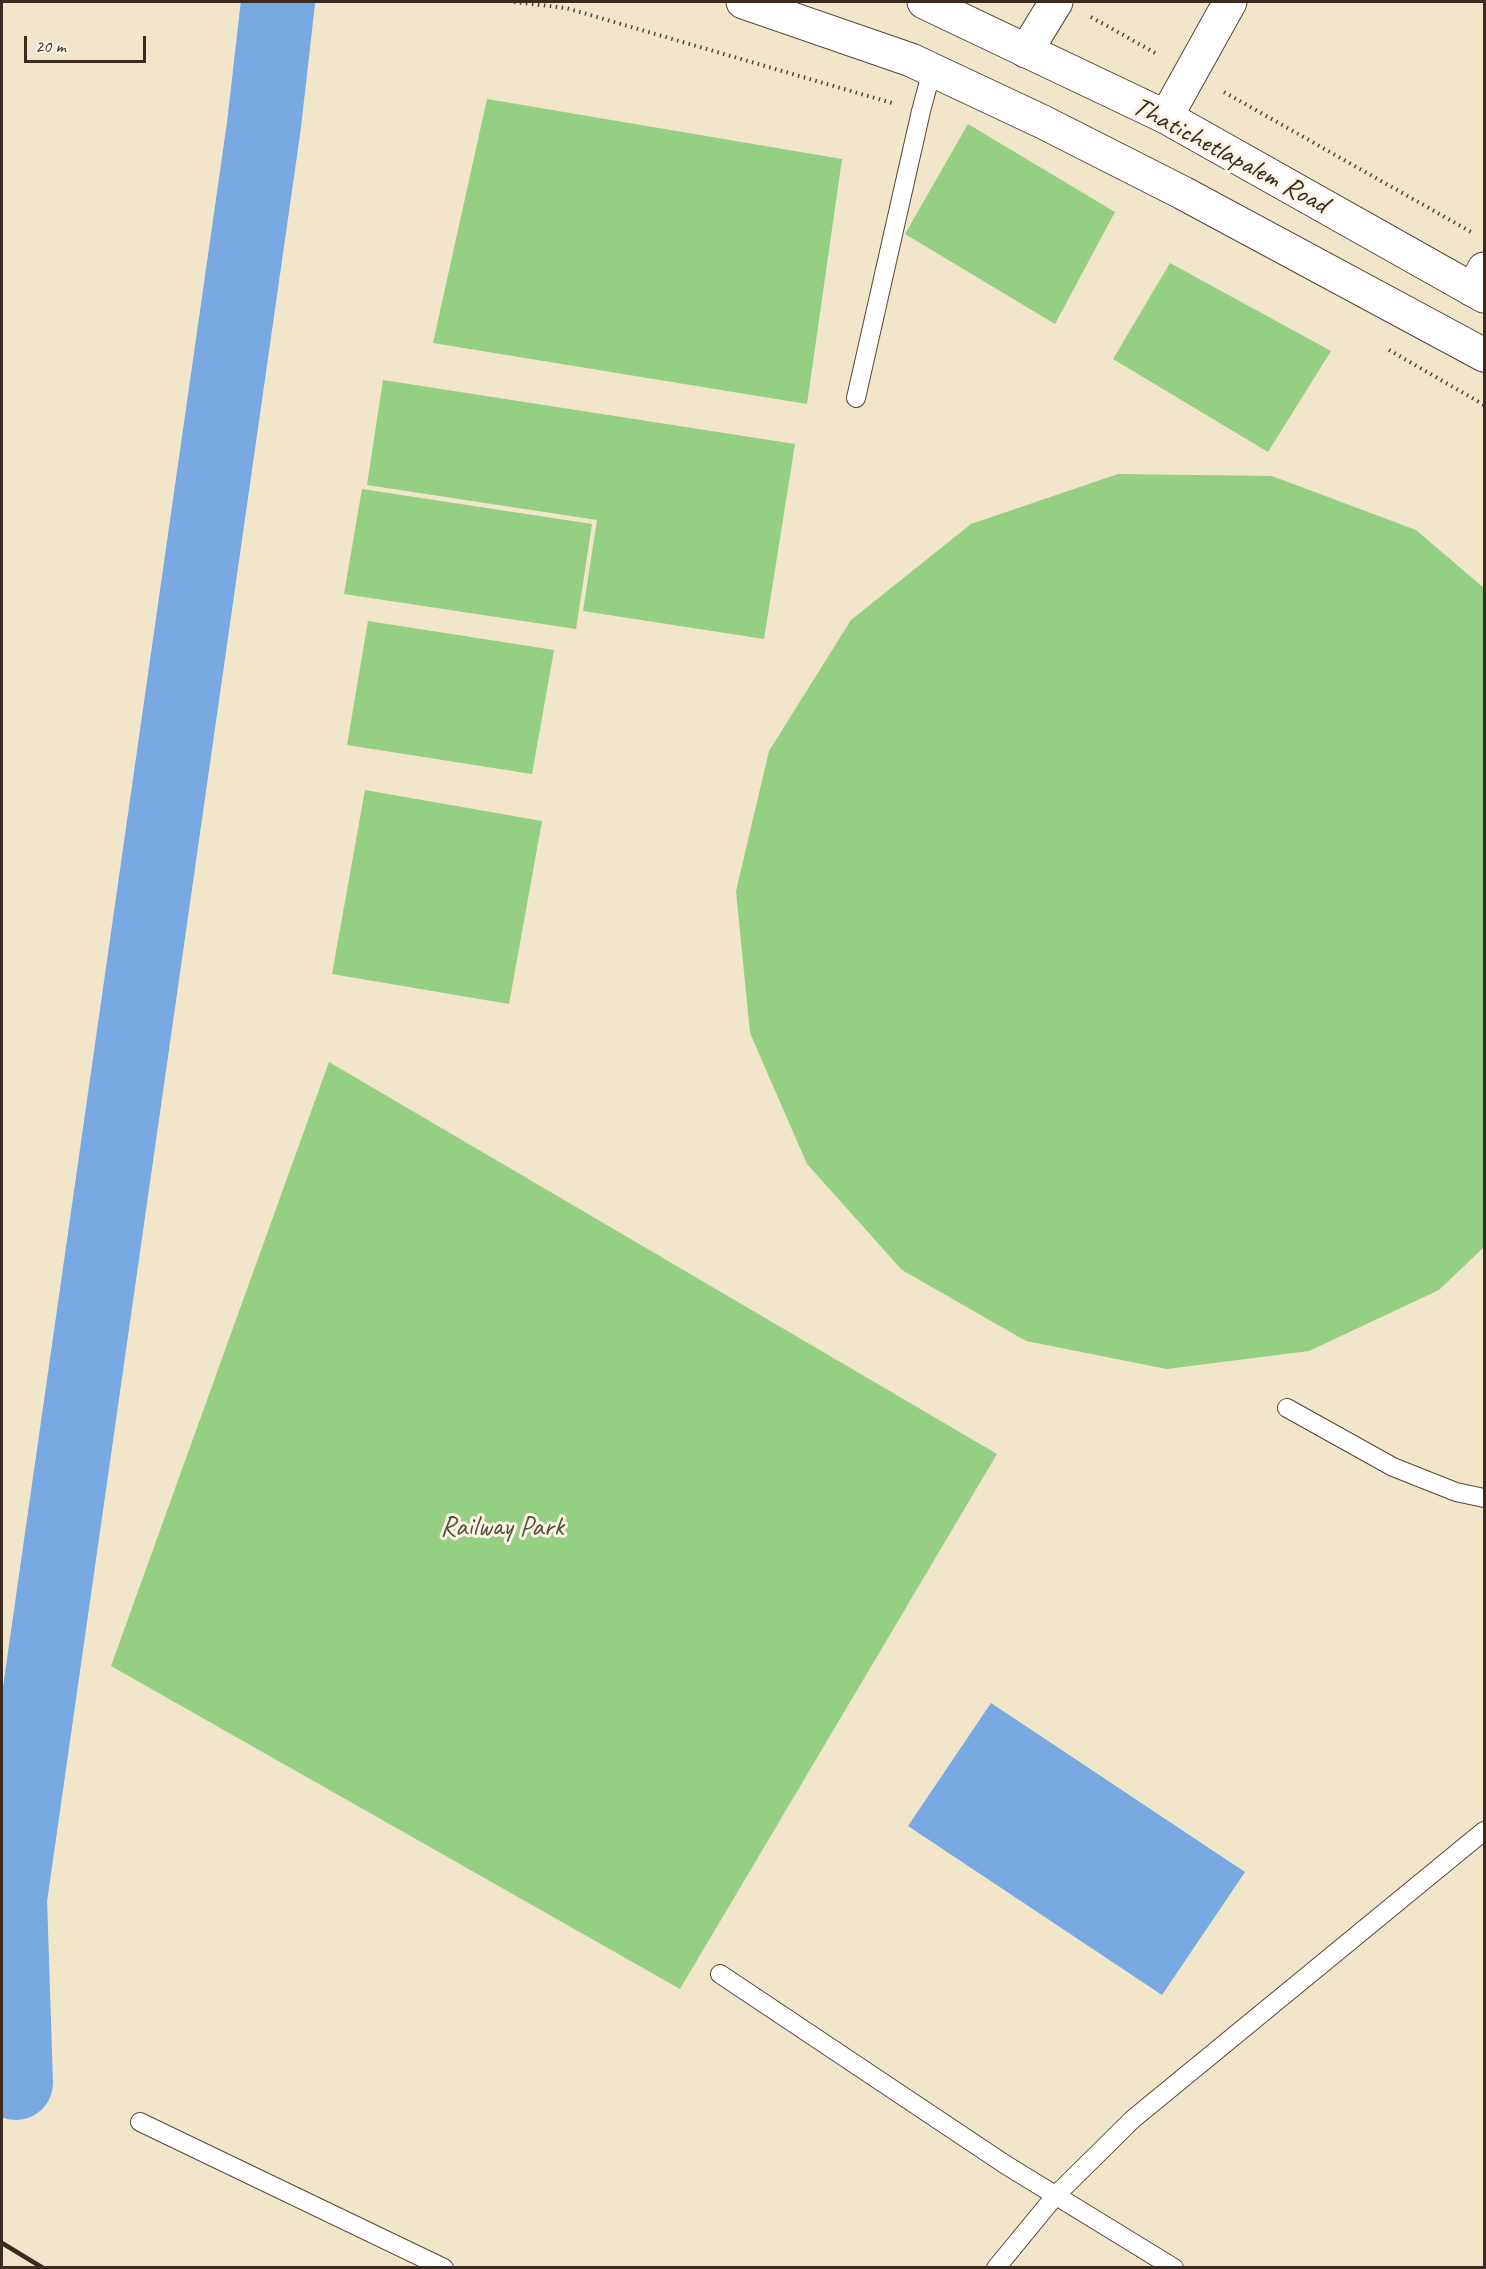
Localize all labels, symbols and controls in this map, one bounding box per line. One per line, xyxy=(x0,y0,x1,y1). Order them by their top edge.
scale bar xyxy=(27,24,148,62)
text: 20 m xyxy=(35,35,66,57)
street label: Thatichetlapalem Road xyxy=(1126,90,1334,222)
park label: Railway Park xyxy=(440,1511,564,1545)

